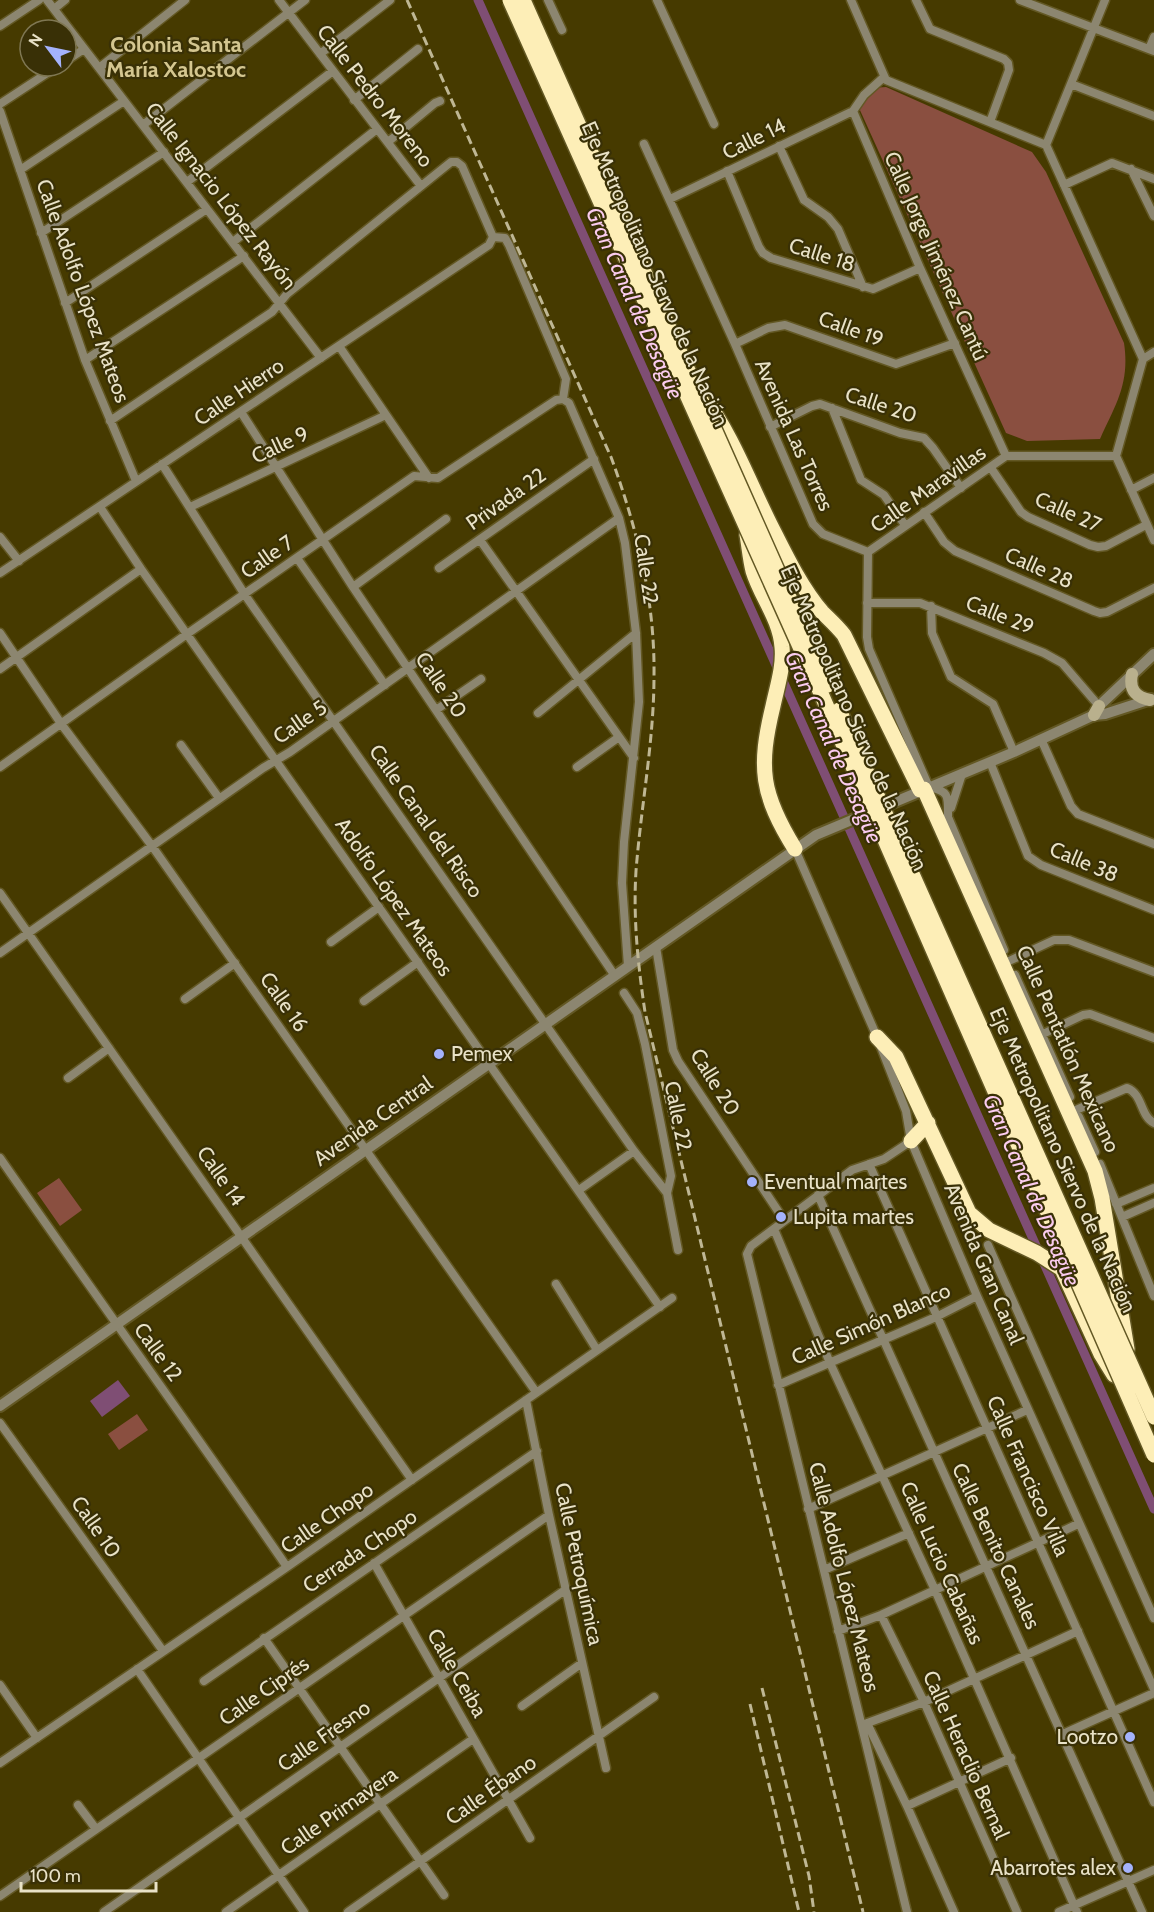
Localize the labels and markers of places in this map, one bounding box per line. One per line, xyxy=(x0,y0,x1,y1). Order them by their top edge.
place label: Pemex xyxy=(451,1041,513,1066)
marker: Pemex xyxy=(432,1047,446,1061)
place label: Eventual martes xyxy=(764,1169,908,1194)
marker: Eventual martes xyxy=(745,1175,759,1189)
place label: Lupita martes xyxy=(793,1204,914,1229)
marker: Lupita martes xyxy=(774,1210,788,1224)
place label: Lootzo xyxy=(1056,1724,1118,1749)
marker: Lootzo xyxy=(1123,1730,1137,1744)
place label: Abarrotes alex xyxy=(990,1855,1116,1880)
marker: Abarrotes alex xyxy=(1121,1861,1135,1875)

